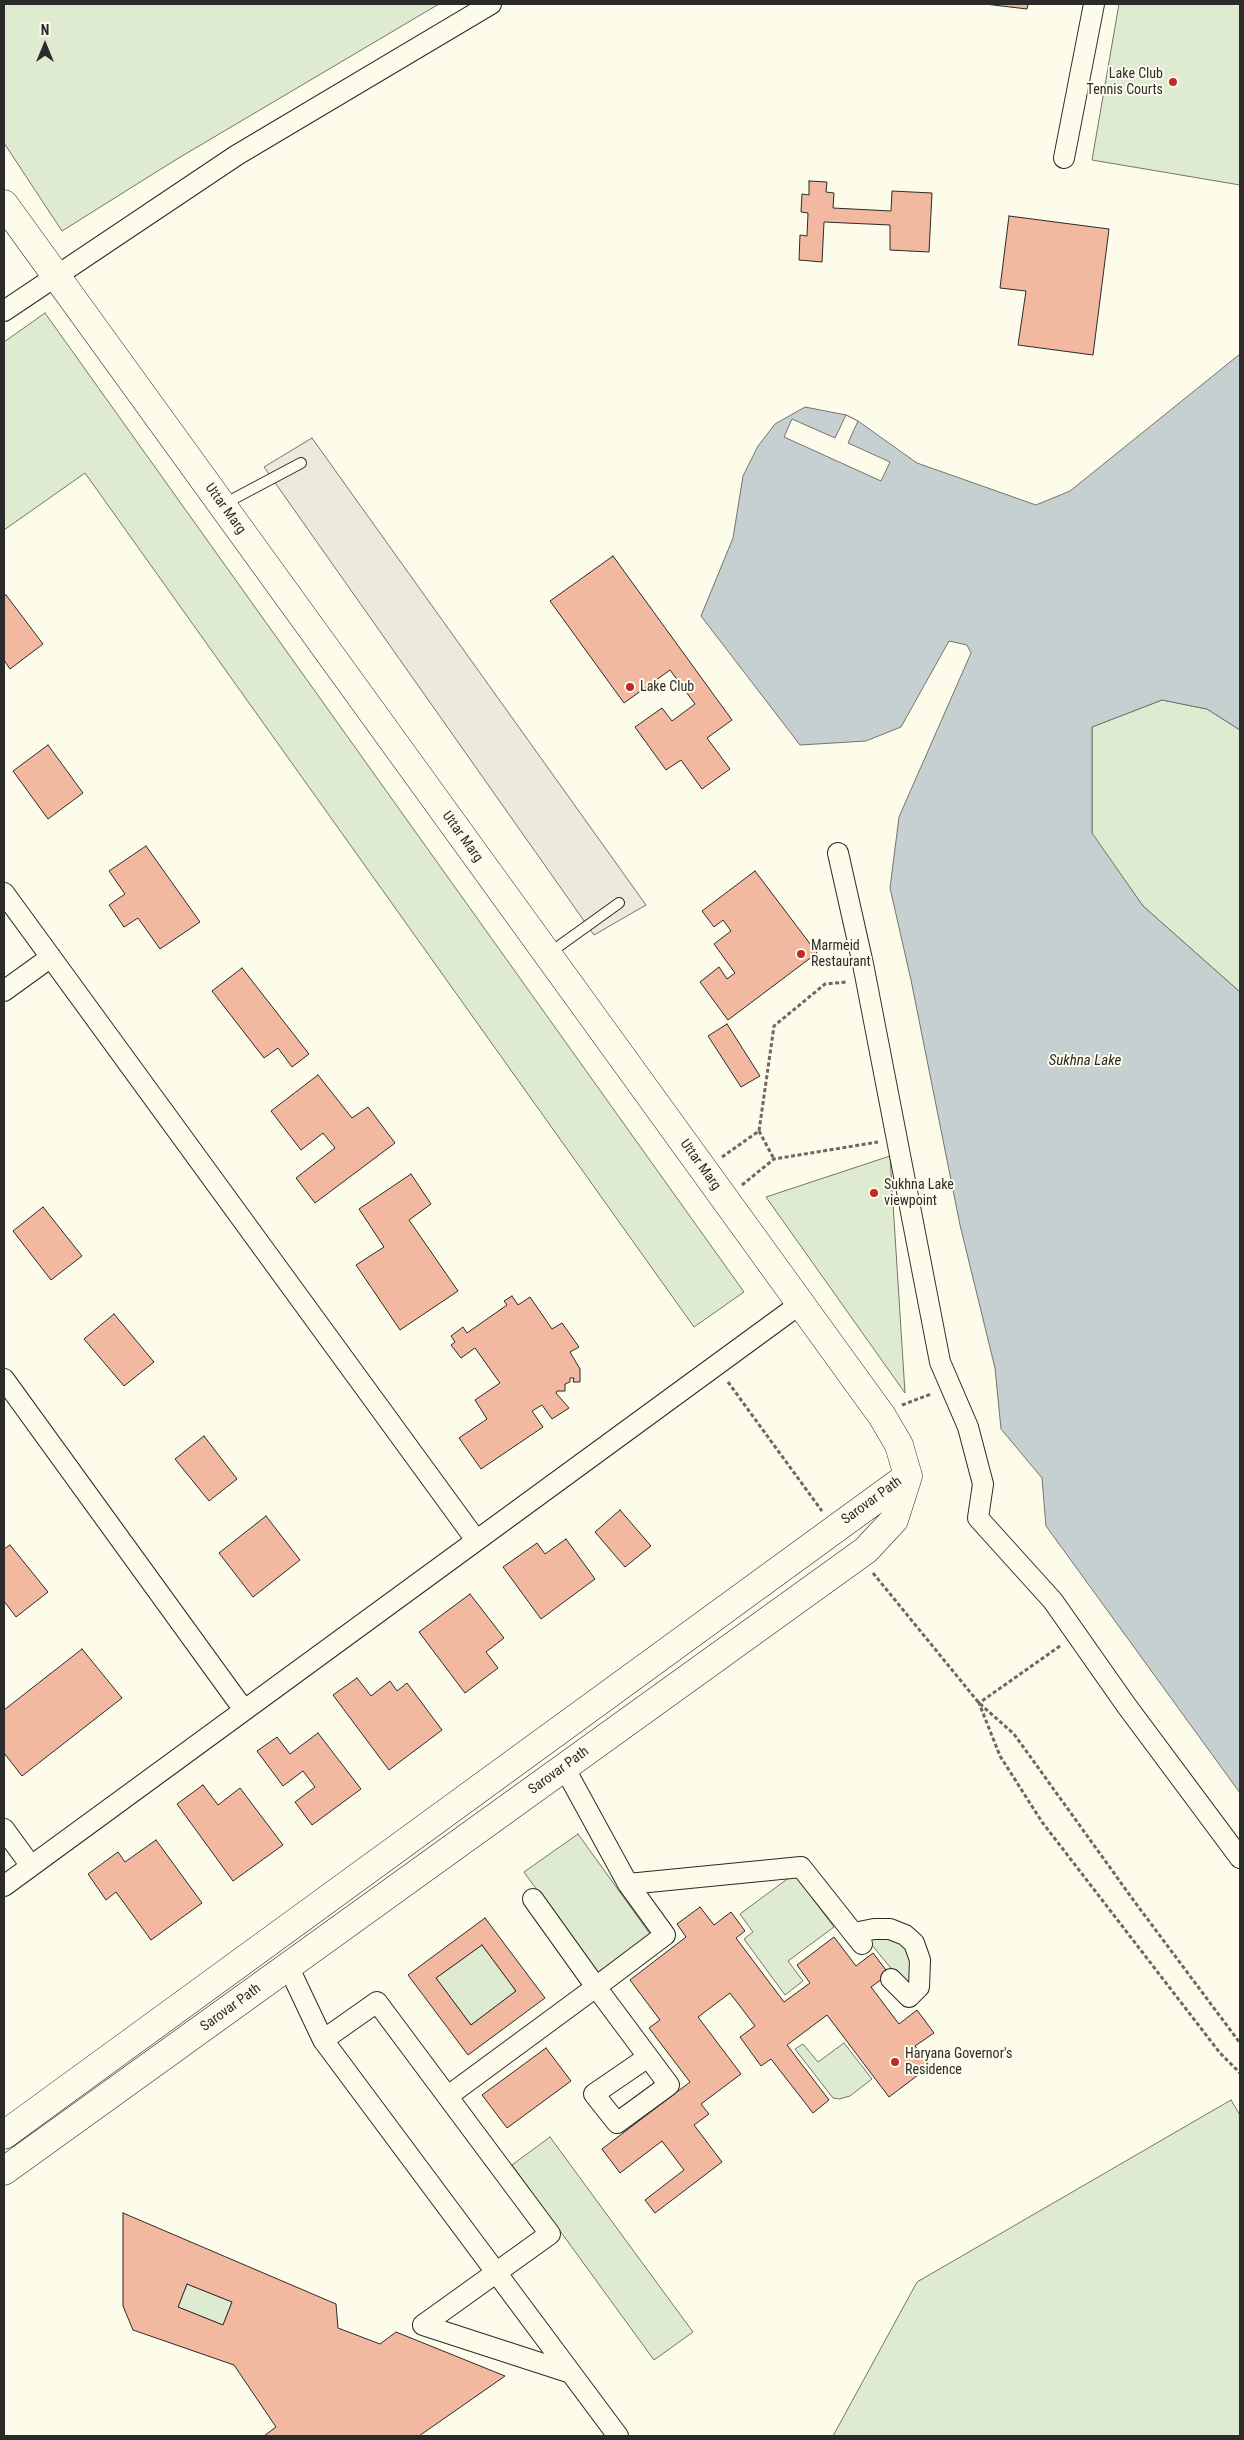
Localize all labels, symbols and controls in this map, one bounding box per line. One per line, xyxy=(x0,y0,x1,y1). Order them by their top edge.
north arrow xyxy=(20,20,70,70)
text: N xyxy=(41,22,49,38)
place label: Lake Club Tennis Courts xyxy=(1087,66,1163,98)
marker: Lake Club Tennis Courts xyxy=(1167,76,1179,88)
street label: Uttar Marg xyxy=(201,480,249,538)
place label: Lake Club xyxy=(640,679,694,695)
marker: Lake Club xyxy=(624,681,636,693)
street label: Uttar Marg xyxy=(438,808,486,866)
place label: Marmeid Restaurant xyxy=(811,938,871,970)
marker: Marmeid Restaurant xyxy=(795,948,807,960)
water label: Sukhna Lake xyxy=(1049,1052,1121,1070)
street label: Uttar Marg xyxy=(676,1136,724,1194)
place label: Sukhna Lake viewpoint xyxy=(884,1177,954,1210)
marker: Sukhna Lake viewpoint xyxy=(868,1187,880,1199)
street label: Sarovar Path xyxy=(839,1474,905,1528)
street label: Sarovar Path xyxy=(526,1744,592,1798)
street label: Sarovar Path xyxy=(198,1981,264,2035)
place label: Haryana Governor's Residence xyxy=(905,2046,1012,2078)
marker: Haryana Governor's Residence xyxy=(889,2056,901,2068)

